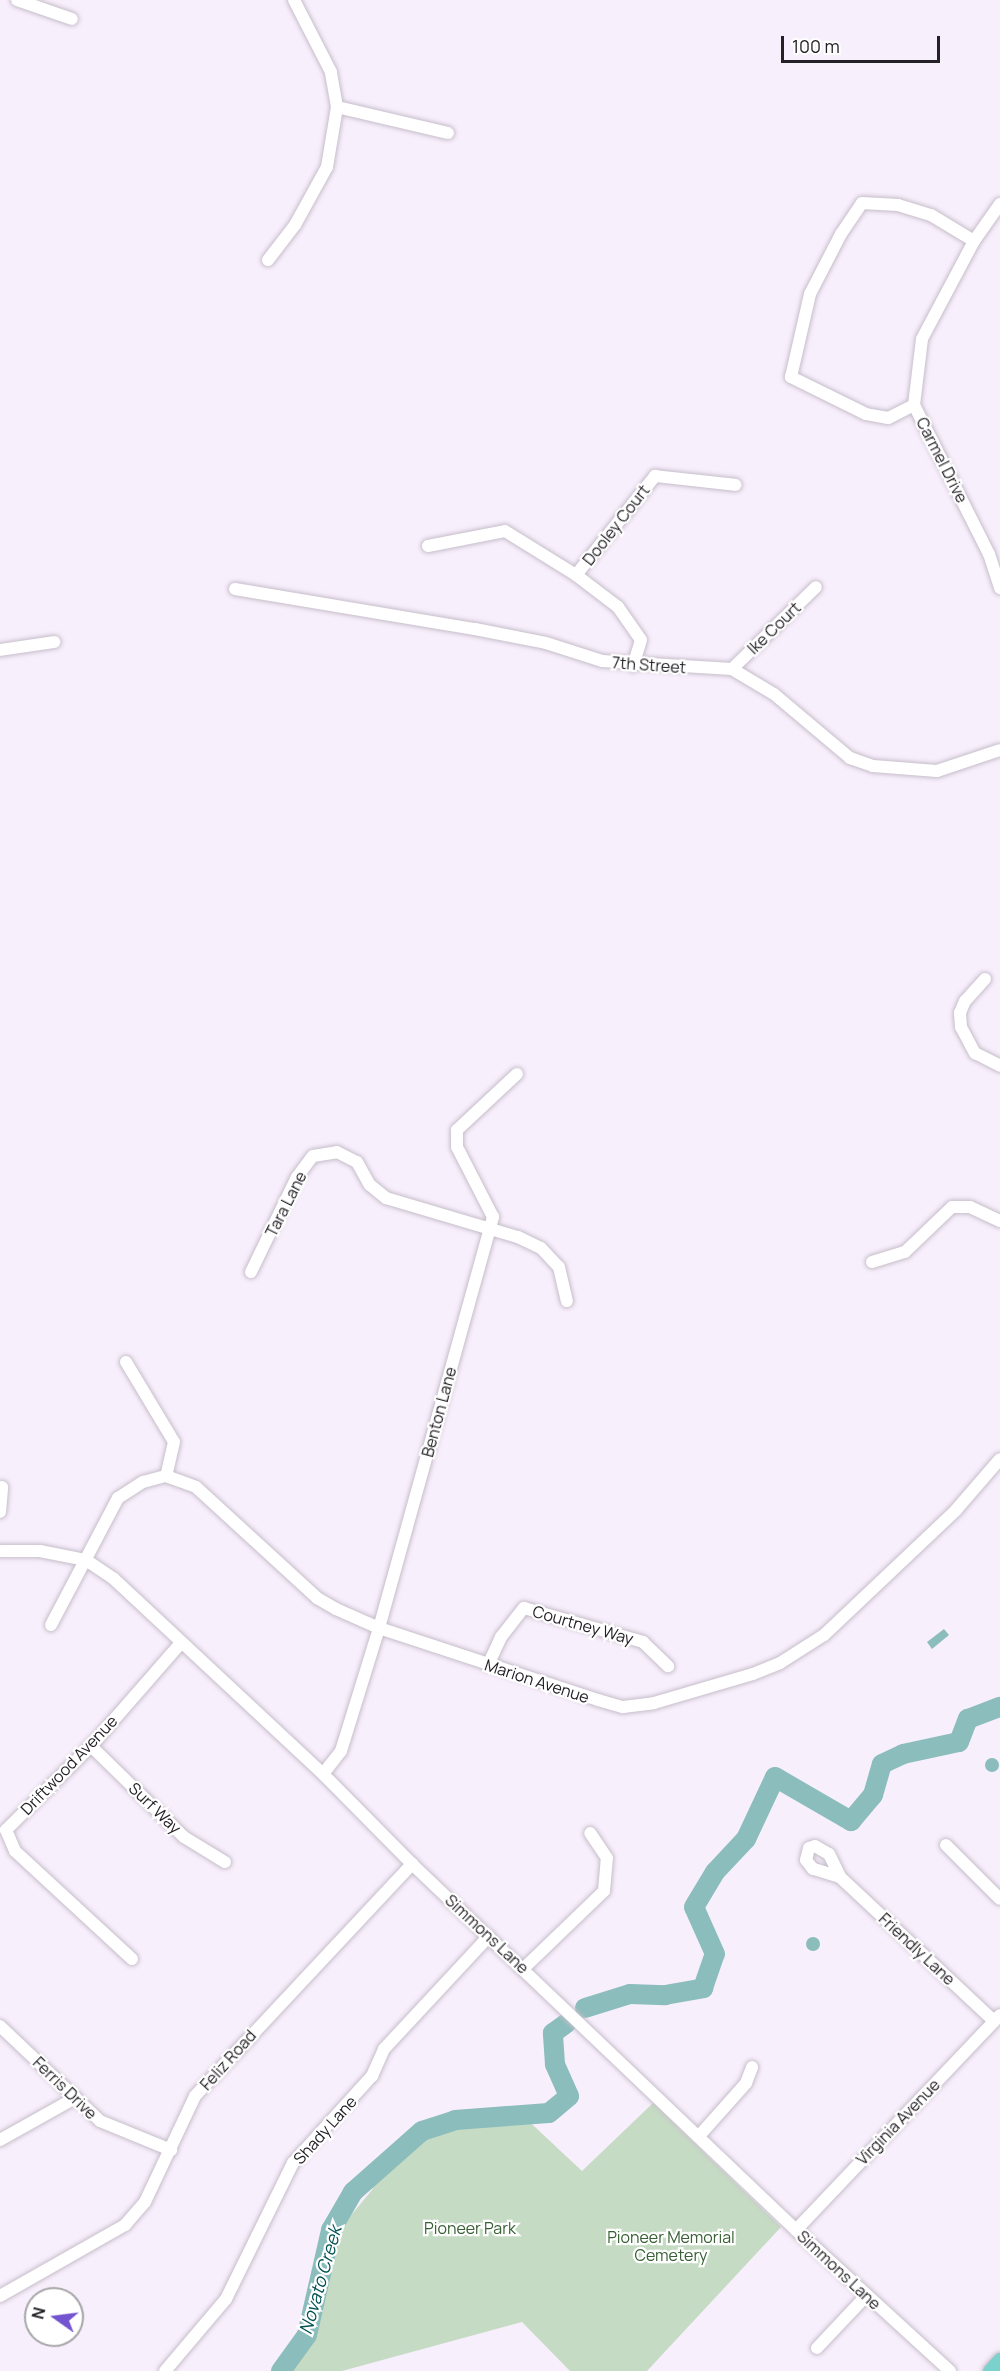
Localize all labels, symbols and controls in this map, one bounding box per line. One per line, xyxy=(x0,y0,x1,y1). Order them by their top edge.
scale bar xyxy=(784,24,943,62)
text: 100 m xyxy=(792,34,840,58)
street label: Carmel Drive xyxy=(912,414,972,506)
street label: Dooley Court xyxy=(579,481,653,569)
street label: Ike Court xyxy=(743,598,805,658)
street label: 7th Street xyxy=(611,653,687,677)
street label: Tara Lane xyxy=(261,1168,311,1240)
street label: Benton Lane xyxy=(418,1365,460,1459)
street label: Courtney Way xyxy=(530,1601,636,1649)
street label: Marion Avenue xyxy=(482,1655,592,1707)
street label: Driftwood Avenue xyxy=(17,1711,121,1819)
street label: Surf Way xyxy=(125,1778,185,1838)
street label: Simmons Lane xyxy=(441,1890,533,1978)
street label: Friendly Lane xyxy=(875,1909,959,1989)
street label: Feliz Road xyxy=(196,2026,260,2094)
street label: Ferris Drive xyxy=(29,2053,101,2123)
street label: Virginia Avenue xyxy=(852,2075,944,2169)
street label: Shady Lane xyxy=(289,2092,361,2168)
park label: Pioneer Park xyxy=(424,2218,516,2238)
water label: Novato Creek xyxy=(294,2223,346,2337)
street label: Simmons Lane xyxy=(793,2226,885,2314)
park label: Pioneer Memorial Cemetery xyxy=(607,2227,735,2265)
north arrow xyxy=(24,2287,84,2347)
text: N xyxy=(26,2305,51,2321)

